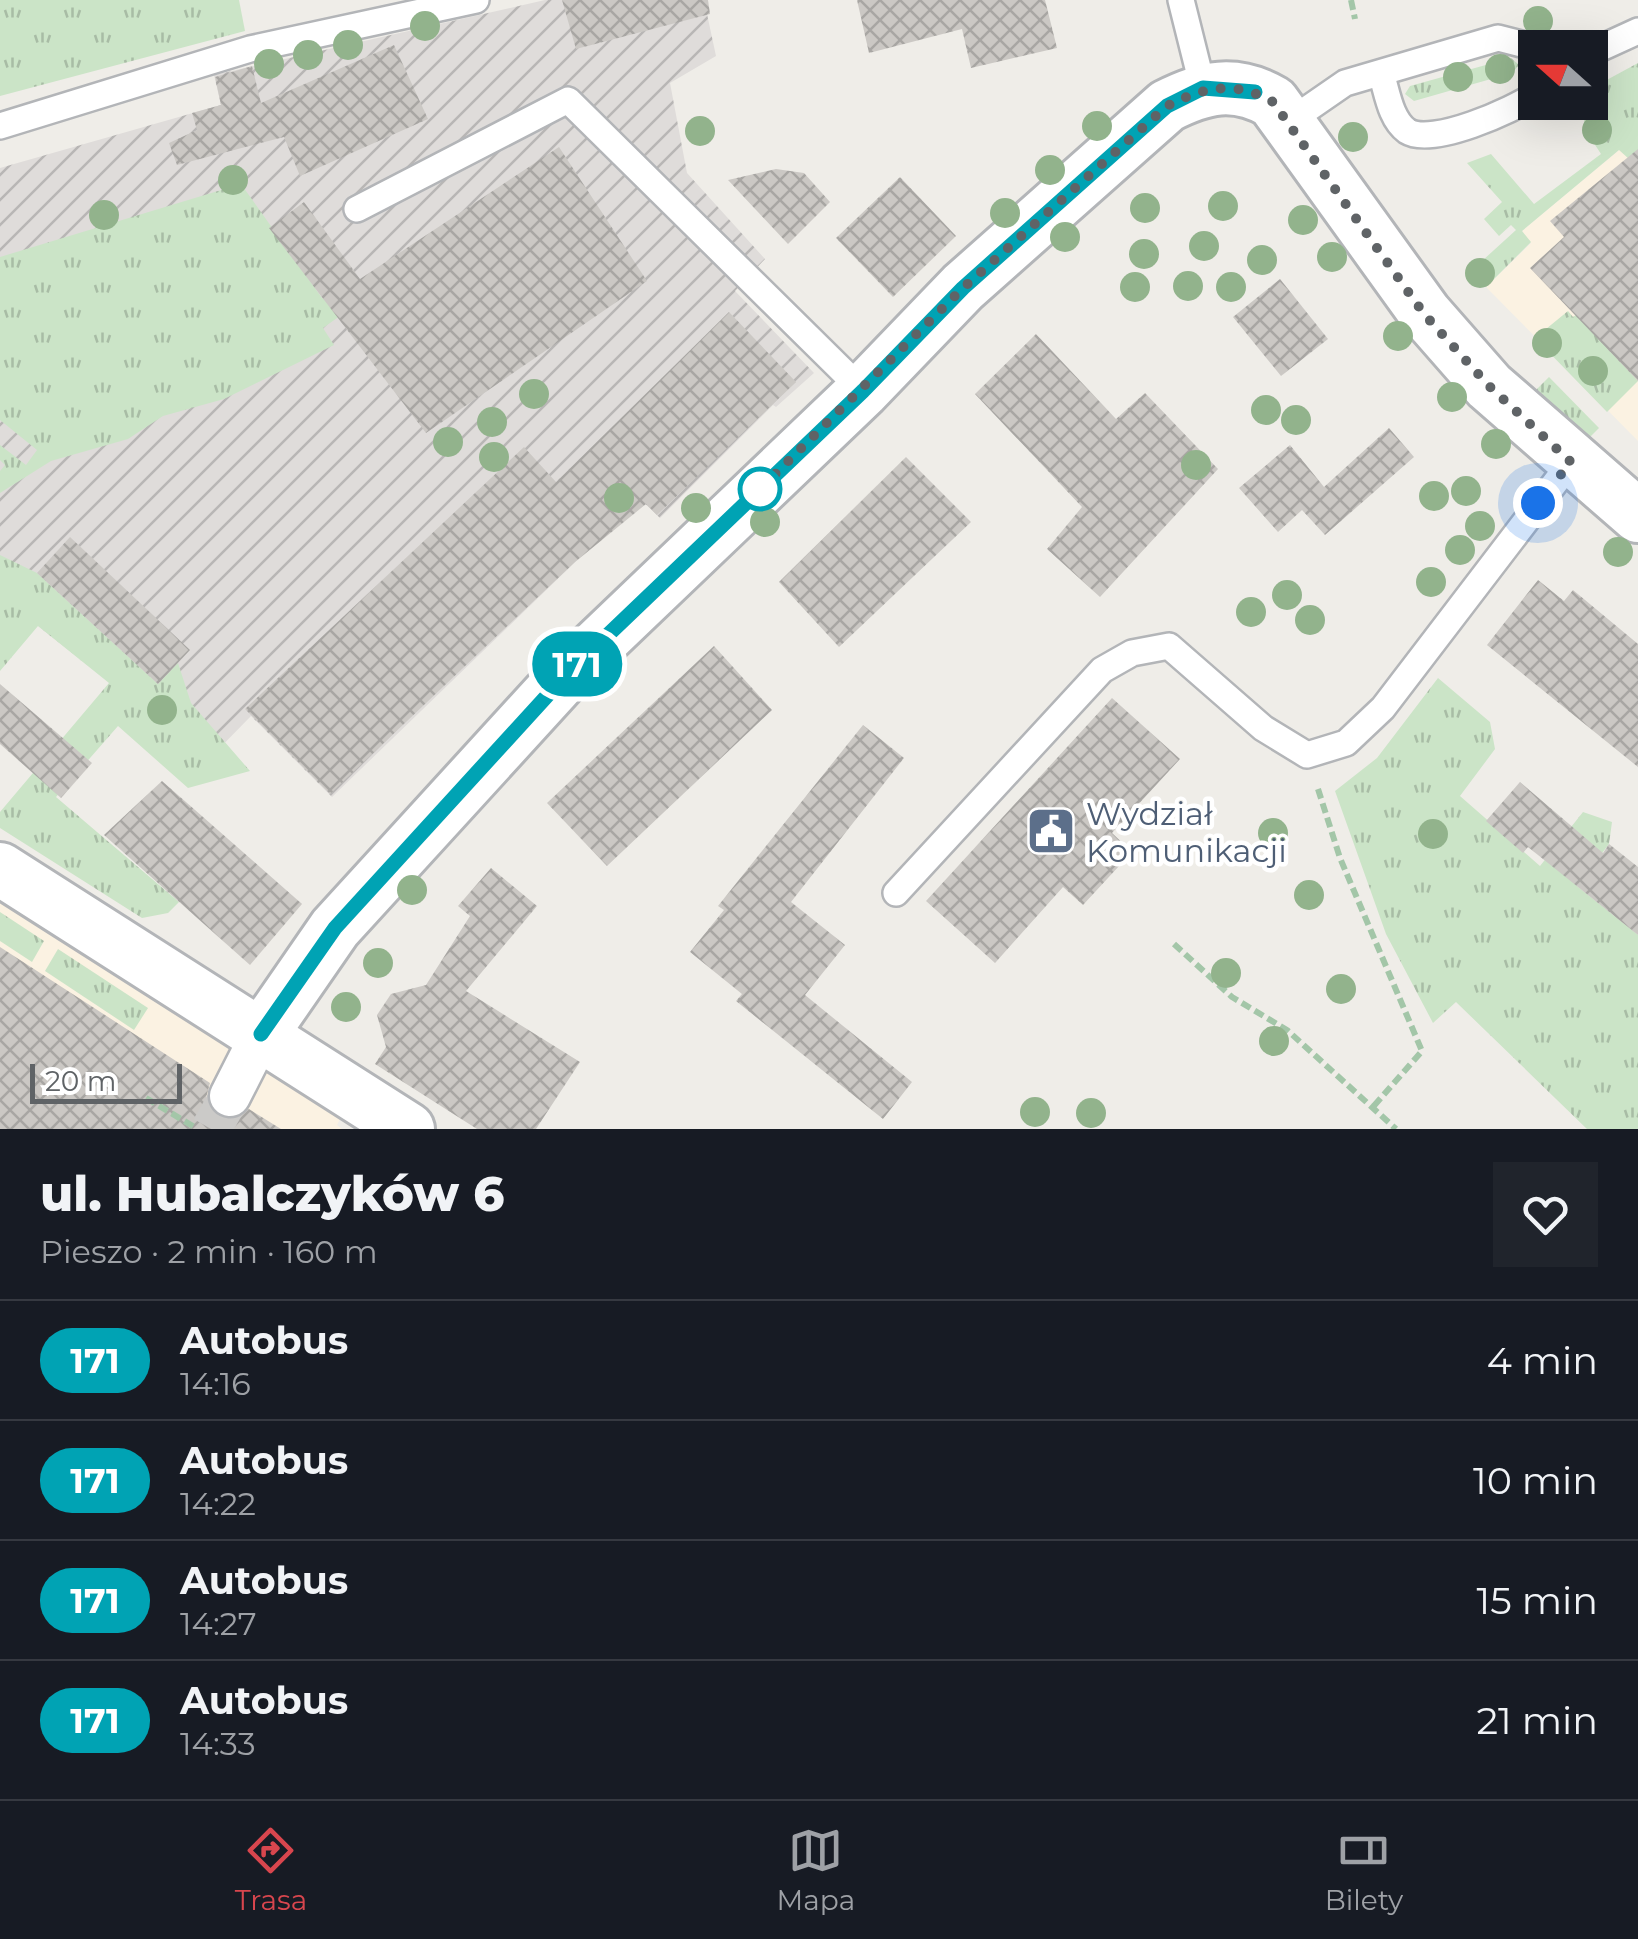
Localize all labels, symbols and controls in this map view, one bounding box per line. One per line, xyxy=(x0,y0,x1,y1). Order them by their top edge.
north arrow xyxy=(1518,30,1608,120)
map controls xyxy=(1518,30,1608,120)
unlabelled marker xyxy=(739,468,781,510)
your location xyxy=(1513,478,1563,528)
line badge: 171 xyxy=(520,632,634,696)
text: 171 xyxy=(552,643,602,686)
place label: Wydział Komunikacji xyxy=(1086,794,1287,870)
public building icon: Wydział Komunikacji xyxy=(1025,805,1077,857)
scale bar xyxy=(30,1059,182,1104)
text: 20 m xyxy=(45,1064,116,1098)
button: heart xyxy=(1493,1162,1598,1267)
text: ul. Hubalczyków 6 xyxy=(40,1165,504,1223)
text: Pieszo · 2 min · 160 m xyxy=(40,1232,378,1271)
text: Autobus xyxy=(180,1317,348,1364)
text: 4 min xyxy=(1487,1337,1598,1384)
text: 171 xyxy=(70,1339,120,1382)
text: 14:16 xyxy=(180,1364,251,1403)
text: Autobus xyxy=(180,1437,348,1484)
text: 10 min xyxy=(1473,1457,1598,1504)
text: 171 xyxy=(70,1459,120,1502)
text: 14:22 xyxy=(180,1484,256,1523)
text: Autobus xyxy=(180,1557,348,1604)
text: 15 min xyxy=(1477,1577,1598,1624)
text: 171 xyxy=(70,1579,120,1622)
text: 14:27 xyxy=(180,1604,257,1643)
text: Autobus xyxy=(180,1677,348,1724)
text: 21 min xyxy=(1477,1697,1598,1744)
text: 171 xyxy=(70,1699,120,1742)
text: 14:33 xyxy=(180,1724,256,1763)
tab: Trasa xyxy=(235,1823,307,1917)
tab: Mapa xyxy=(777,1823,855,1917)
tab: Bilety xyxy=(1325,1823,1403,1917)

